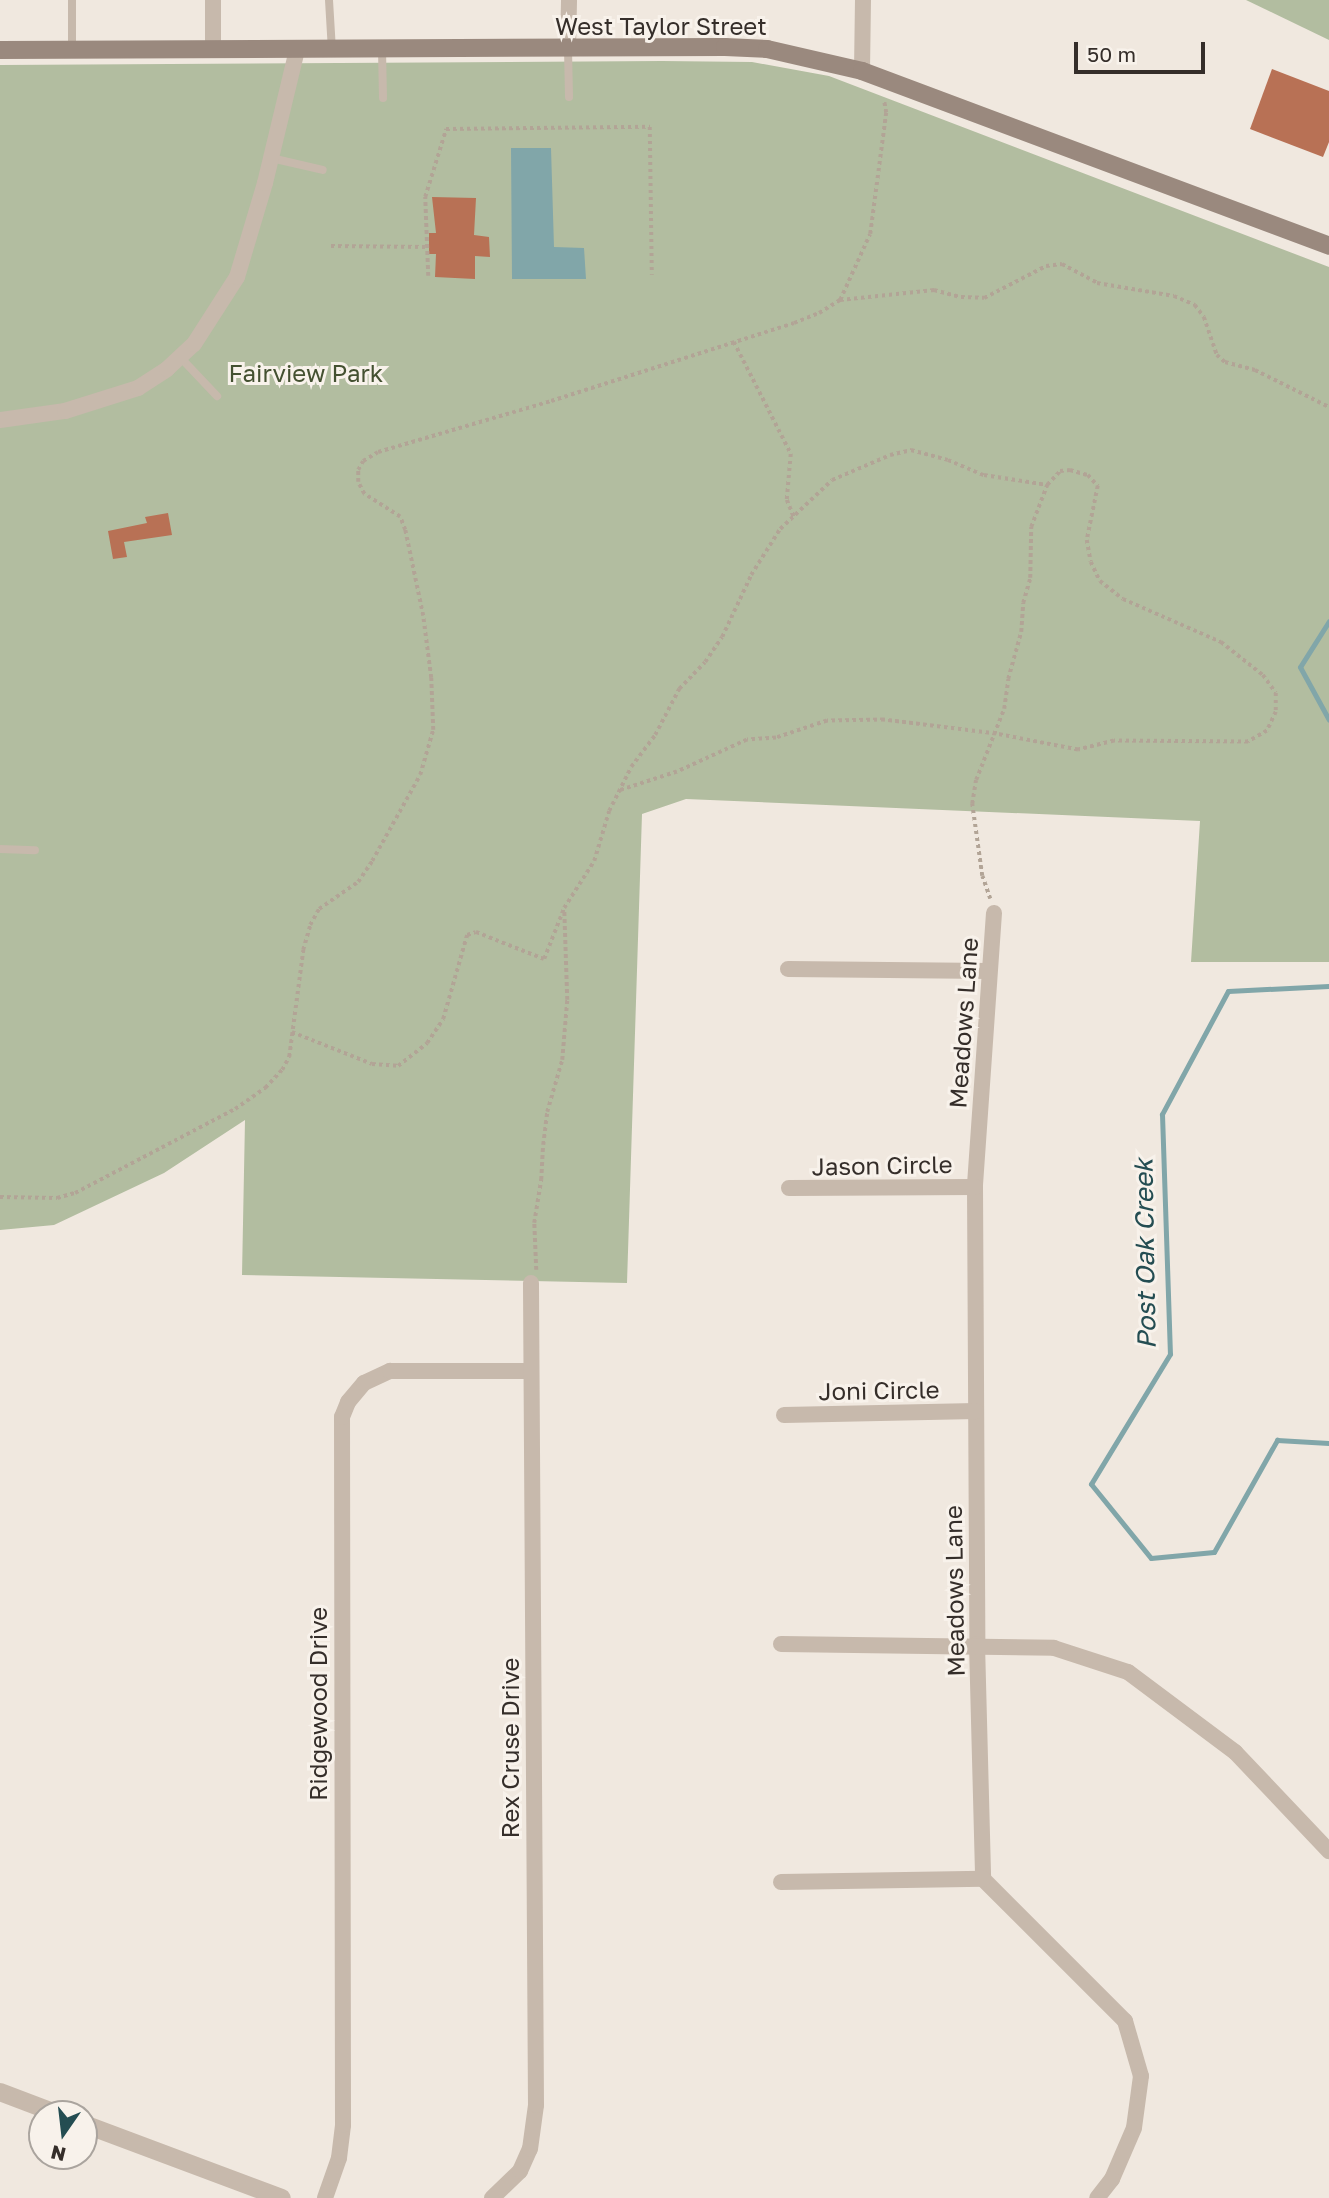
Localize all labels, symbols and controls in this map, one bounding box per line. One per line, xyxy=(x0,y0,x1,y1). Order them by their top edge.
street label: West Taylor Street xyxy=(555,12,767,40)
scale bar xyxy=(1077,28,1208,72)
text: 50 m xyxy=(1087,41,1136,67)
park label: Fairview Park xyxy=(229,359,383,387)
street label: Meadows Lane xyxy=(943,937,983,1109)
street label: Jason Circle xyxy=(811,1149,953,1181)
water label: Post Oak Creek xyxy=(1128,1158,1162,1350)
street label: Joni Circle xyxy=(818,1375,940,1405)
street label: Meadows Lane xyxy=(938,1505,970,1677)
street label: Ridgewood Drive xyxy=(304,1607,332,1801)
street label: Rex Cruse Drive xyxy=(496,1657,524,1839)
north arrow xyxy=(28,2100,98,2170)
text: N xyxy=(48,2141,68,2167)

